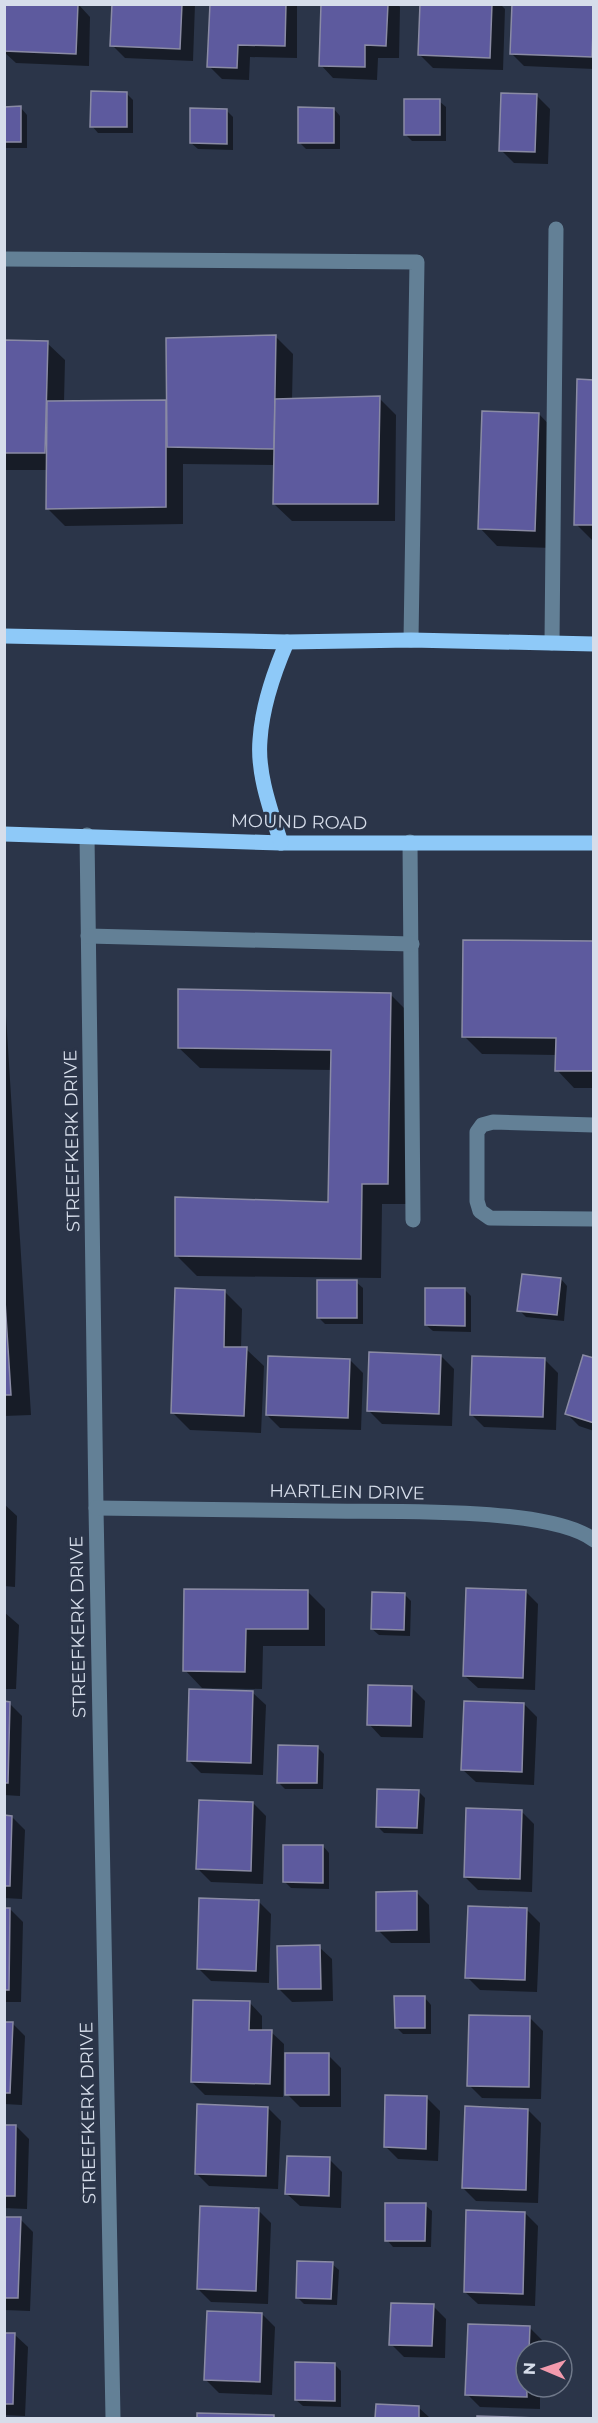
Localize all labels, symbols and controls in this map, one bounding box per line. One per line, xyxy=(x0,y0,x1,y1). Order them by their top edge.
street label: MOUND ROAD xyxy=(231,810,367,834)
street label: STREEFKERK DRIVE xyxy=(59,1050,85,1232)
street label: HARTLEIN DRIVE xyxy=(269,1480,425,1504)
street label: STREEFKERK DRIVE xyxy=(65,1536,91,1718)
street label: STREEFKERK DRIVE xyxy=(75,2022,101,2204)
north arrow xyxy=(514,2339,574,2399)
text: N xyxy=(520,2362,539,2375)

